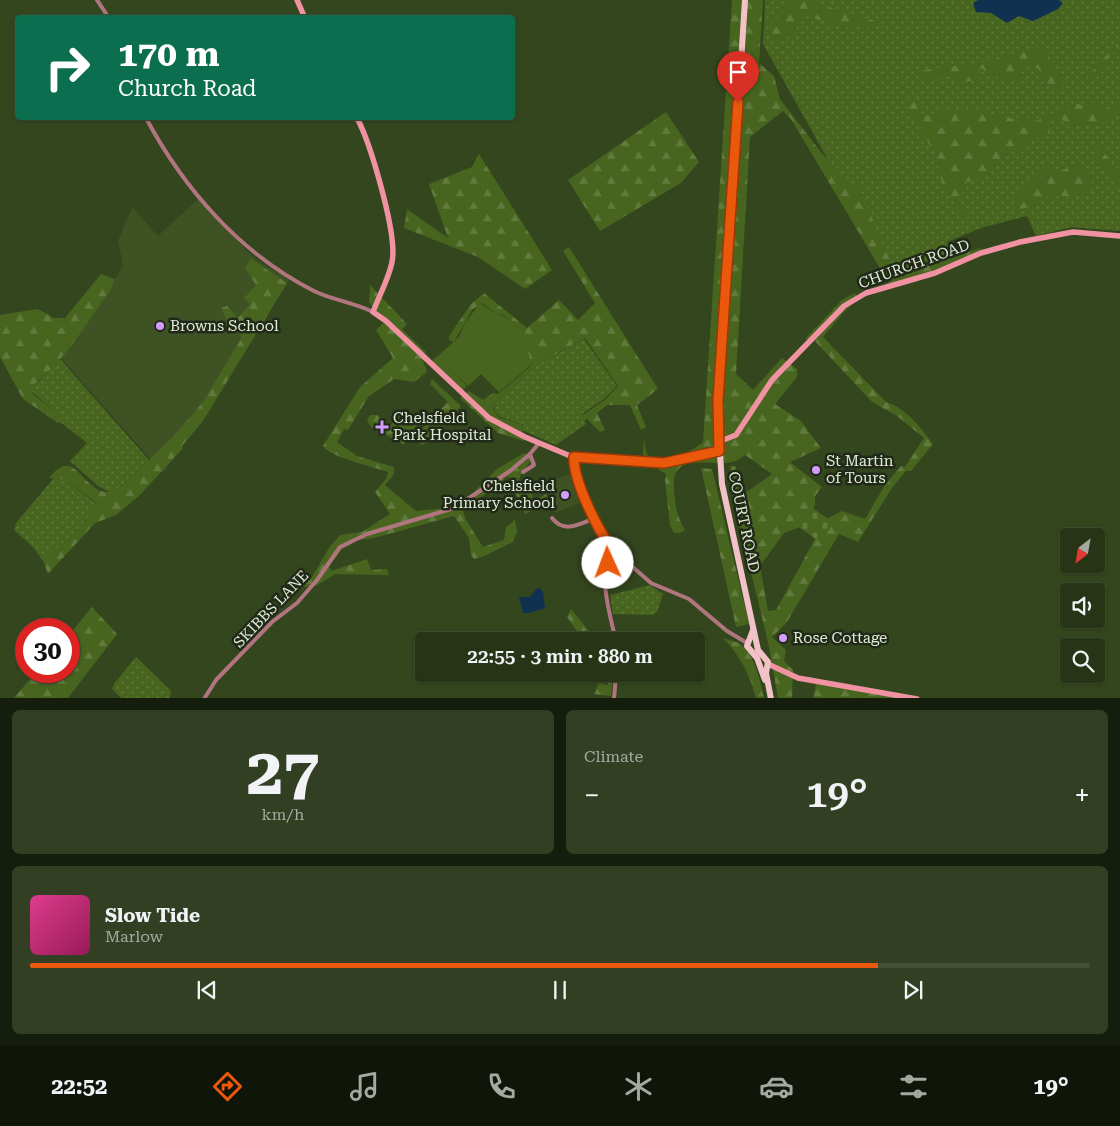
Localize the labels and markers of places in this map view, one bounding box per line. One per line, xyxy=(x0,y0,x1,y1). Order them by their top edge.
pin xyxy=(717,51,759,102)
place label: Browns School xyxy=(170,317,279,335)
marker: Browns School xyxy=(154,320,166,332)
place label: Chelsfield Park Hospital xyxy=(393,409,492,444)
marker: Chelsfield Park Hospital xyxy=(375,420,389,434)
place label: St Martin of Tours xyxy=(826,452,894,487)
marker: St Martin of Tours xyxy=(810,464,822,476)
place label: Chelsfield Primary School xyxy=(443,477,555,512)
marker: Chelsfield Primary School xyxy=(559,489,571,501)
place label: Rose Cottage xyxy=(793,629,887,647)
marker: Rose Cottage xyxy=(777,632,789,644)

